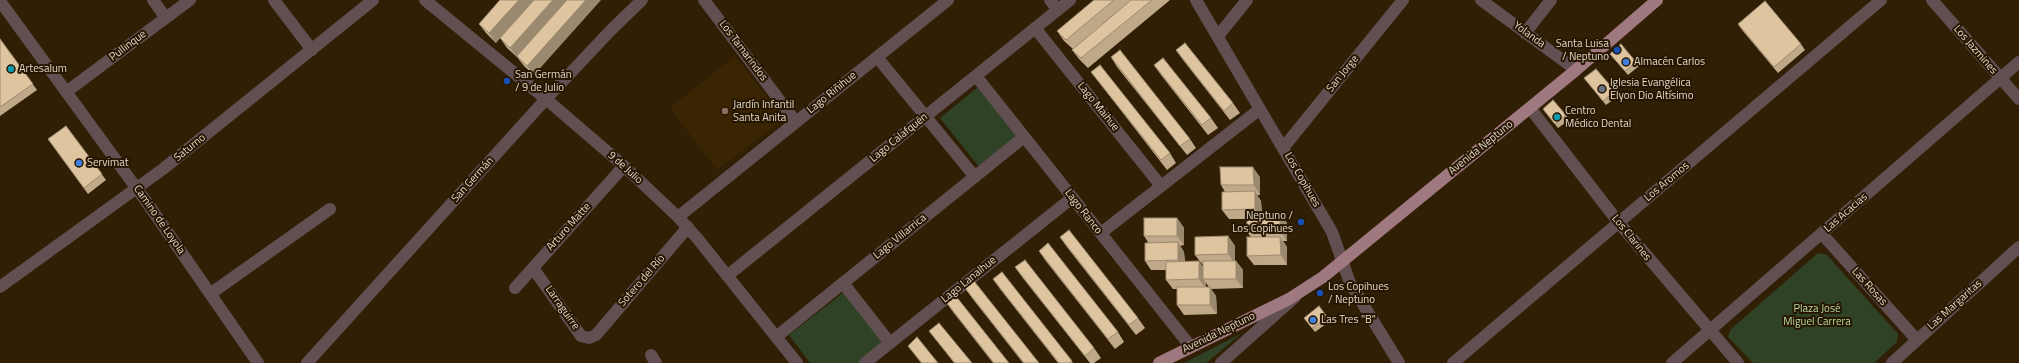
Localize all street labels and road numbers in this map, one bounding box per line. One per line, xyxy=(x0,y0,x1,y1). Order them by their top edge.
street label: Los Tamarindos xyxy=(716,18,770,84)
street label: Yolanda xyxy=(1510,19,1548,51)
street label: Los Jazmines xyxy=(1950,23,2000,77)
street label: Pullinque xyxy=(107,28,149,64)
street label: San Jorge xyxy=(1324,53,1362,95)
street label: Lago Riñihue xyxy=(805,69,859,117)
street label: Lago Maihue xyxy=(1074,80,1122,134)
street label: Lago Calafquén xyxy=(867,111,931,165)
street label: Avenida Neptuno xyxy=(1446,118,1516,178)
street label: Saturno xyxy=(172,131,208,165)
street label: 9 de Julio xyxy=(605,149,645,187)
street label: Los Copihues xyxy=(1281,150,1323,210)
street label: San Germán xyxy=(449,155,497,205)
street label: Los Aromos xyxy=(1642,159,1692,205)
street label: Camino de Loyola xyxy=(130,183,188,257)
street label: Lago Ranco xyxy=(1061,187,1105,237)
street label: Las Acacias xyxy=(1822,191,1870,235)
street label: Arturo Matte xyxy=(544,200,594,254)
street label: Lago Villarrica xyxy=(871,212,929,262)
street label: Los Clarines xyxy=(1608,212,1654,264)
street label: Sotero del Río xyxy=(616,252,668,310)
street label: Lago Lanalhue xyxy=(939,254,999,306)
street label: Las Rosas xyxy=(1849,265,1889,309)
street label: Las Margaritas xyxy=(1925,277,1985,333)
street label: Larraguirre xyxy=(542,283,582,333)
street label: Avenida Neptuno xyxy=(1180,310,1258,356)

